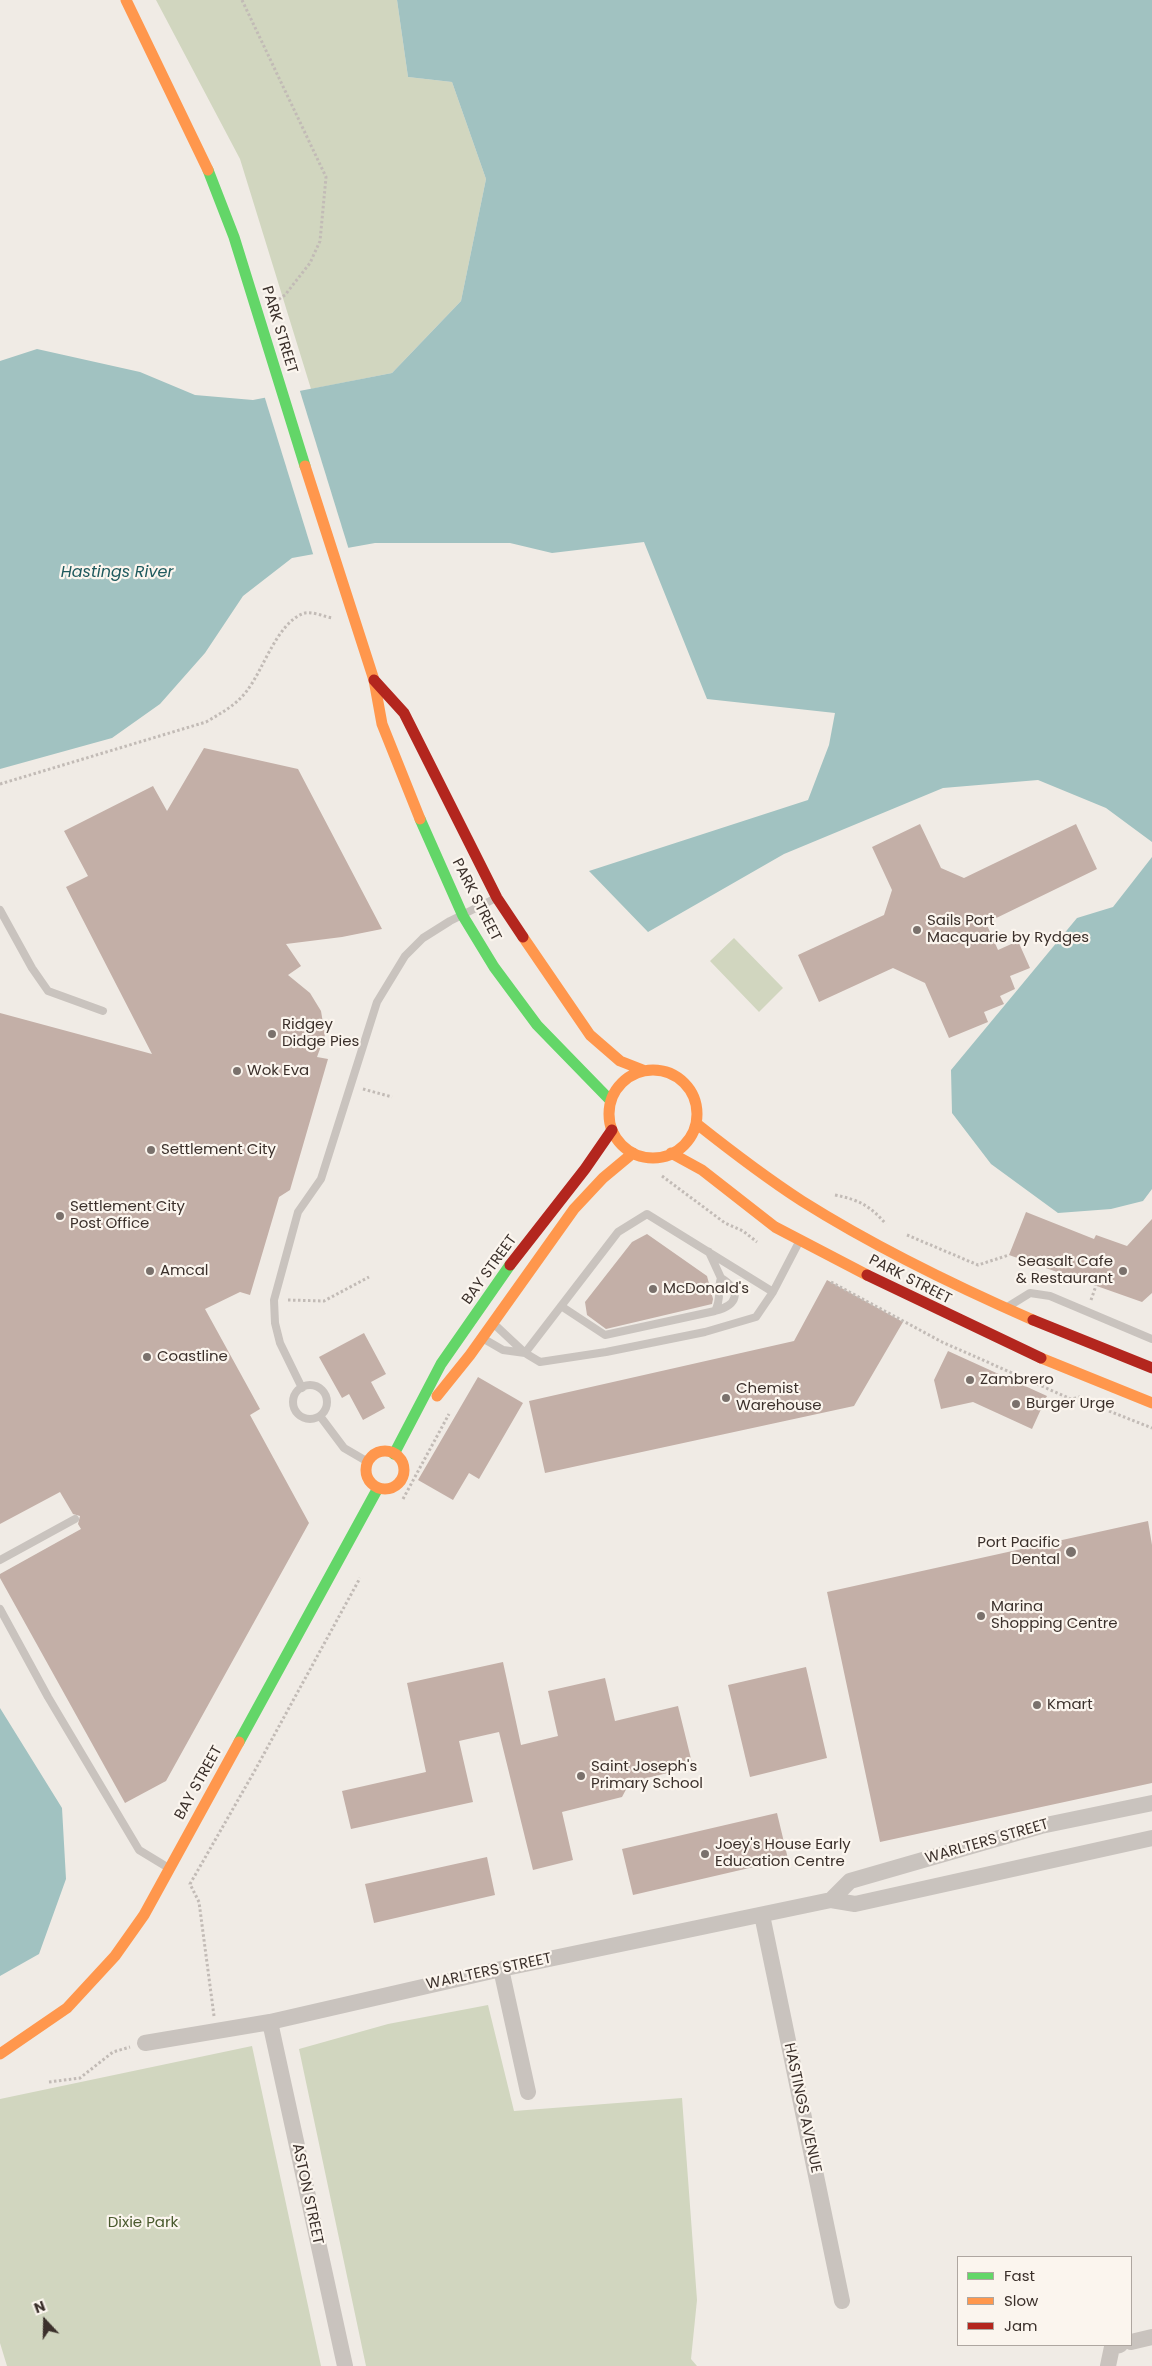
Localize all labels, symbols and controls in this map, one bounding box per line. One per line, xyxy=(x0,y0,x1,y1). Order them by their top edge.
street label: PARK STREET xyxy=(257,284,301,376)
water label: Hastings River xyxy=(61,563,173,583)
street label: PARK STREET xyxy=(447,856,505,944)
place label: Sails Port Macquarie by Rydges xyxy=(927,912,1089,947)
marker: Sails Port Macquarie by Rydges xyxy=(911,924,923,936)
place label: Ridgey Didge Pies xyxy=(282,1016,359,1051)
marker: Ridgey Didge Pies xyxy=(266,1028,278,1040)
place label: Wok Eva xyxy=(247,1062,309,1080)
marker: Wok Eva xyxy=(231,1065,243,1077)
place label: Settlement City xyxy=(161,1141,276,1159)
marker: Settlement City xyxy=(145,1144,157,1156)
place label: Settlement City Post Office xyxy=(70,1198,185,1233)
marker: Settlement City Post Office xyxy=(54,1210,66,1222)
street label: BAY STREET xyxy=(459,1232,521,1308)
street label: PARK STREET xyxy=(866,1251,954,1309)
place label: Seasalt Cafe & Restaurant xyxy=(1016,1253,1113,1288)
place label: Amcal xyxy=(160,1262,208,1280)
marker: Amcal xyxy=(144,1265,156,1277)
marker: Seasalt Cafe & Restaurant xyxy=(1117,1265,1129,1277)
place label: McDonald's xyxy=(663,1280,749,1298)
marker: McDonald's xyxy=(647,1283,659,1295)
place label: Coastline xyxy=(157,1348,228,1366)
marker: Coastline xyxy=(141,1351,153,1363)
place label: Zambrero xyxy=(980,1371,1054,1389)
marker: Zambrero xyxy=(964,1374,976,1386)
place label: Chemist Warehouse xyxy=(736,1380,822,1415)
marker: Chemist Warehouse xyxy=(720,1392,732,1404)
place label: Burger Urge xyxy=(1026,1395,1115,1413)
marker: Burger Urge xyxy=(1010,1398,1022,1410)
place label: Port Pacific Dental xyxy=(977,1534,1060,1569)
marker: Port Pacific Dental xyxy=(1064,1545,1078,1559)
place label: Marina Shopping Centre xyxy=(991,1598,1118,1633)
marker: Marina Shopping Centre xyxy=(975,1610,987,1622)
place label: Kmart xyxy=(1047,1696,1093,1714)
marker: Kmart xyxy=(1031,1699,1043,1711)
street label: BAY STREET xyxy=(171,1743,227,1823)
place label: Saint Joseph's Primary School xyxy=(591,1758,703,1793)
marker: Saint Joseph's Primary School xyxy=(575,1770,587,1782)
street label: WARLTERS STREET xyxy=(923,1816,1051,1868)
place label: Joey's House Early Education Centre xyxy=(715,1836,851,1871)
marker: Joey's House Early Education Centre xyxy=(699,1848,711,1860)
street label: WARLTERS STREET xyxy=(425,1950,553,1994)
street label: HASTINGS AVENUE xyxy=(779,2041,825,2175)
street label: ASTON STREET xyxy=(287,2142,327,2246)
park label: Dixie Park xyxy=(108,2214,178,2232)
legend xyxy=(957,2256,1132,2346)
text: Fast xyxy=(1004,2265,1035,2286)
text: Slow xyxy=(1004,2290,1038,2311)
north arrow xyxy=(20,2296,70,2346)
text: N xyxy=(31,2296,48,2318)
text: Jam xyxy=(1004,2315,1038,2336)

